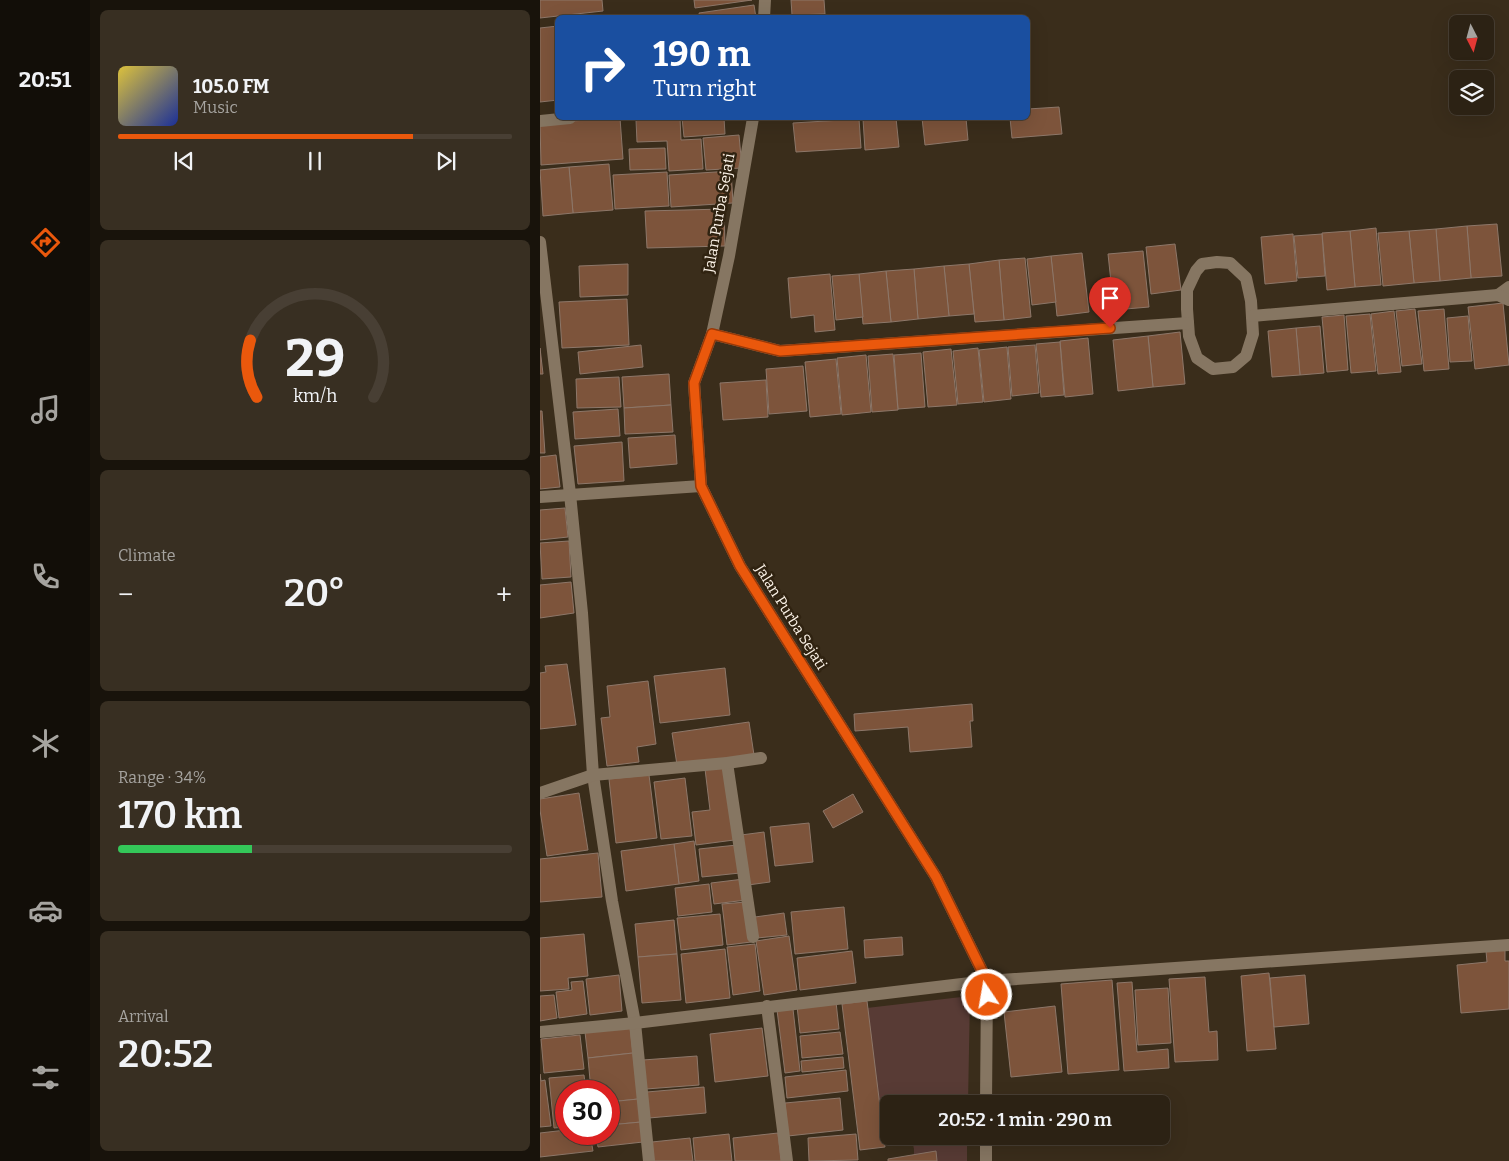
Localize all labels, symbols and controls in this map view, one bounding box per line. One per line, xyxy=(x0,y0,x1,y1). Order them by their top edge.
north arrow xyxy=(1449,15,1494,60)
map controls xyxy=(1449,15,1494,115)
text: 190 m xyxy=(653,33,751,75)
icon: right xyxy=(570,35,635,100)
text: 20:51 xyxy=(19,66,71,93)
button: layers xyxy=(1449,70,1494,115)
text: 105.0 FM xyxy=(193,75,269,98)
text: Turn right xyxy=(653,75,756,102)
text: Music xyxy=(193,98,238,117)
icon: previous xyxy=(170,147,198,175)
icon: pause xyxy=(301,147,329,175)
icon: next xyxy=(432,147,460,175)
street label: Jalan Purba Sejati xyxy=(699,151,738,275)
icon: directions xyxy=(28,225,63,260)
pin xyxy=(1089,277,1131,328)
icon: arrive xyxy=(1096,284,1124,312)
text: 29 xyxy=(285,327,345,390)
text: km/h xyxy=(293,385,337,407)
icon: music xyxy=(28,392,63,427)
text: Climate xyxy=(118,546,176,565)
icon: phone xyxy=(28,559,63,594)
street label: Jalan Purba Sejati xyxy=(751,560,831,673)
text: 20° xyxy=(284,570,346,616)
text: − xyxy=(118,578,133,611)
text: + xyxy=(496,578,512,611)
icon: climate xyxy=(28,726,63,761)
text: Range · 34% xyxy=(118,768,206,787)
text: 170 km xyxy=(118,792,242,838)
icon: car xyxy=(28,893,63,928)
position arrow xyxy=(960,968,1012,1020)
text: Arrival xyxy=(118,1007,169,1026)
text: 20:52 xyxy=(118,1031,213,1077)
icon: filters xyxy=(28,1060,63,1095)
speed limit sign: 30 xyxy=(555,1080,620,1145)
text: 20:52 · 1 min · 290 m xyxy=(938,1108,1112,1131)

